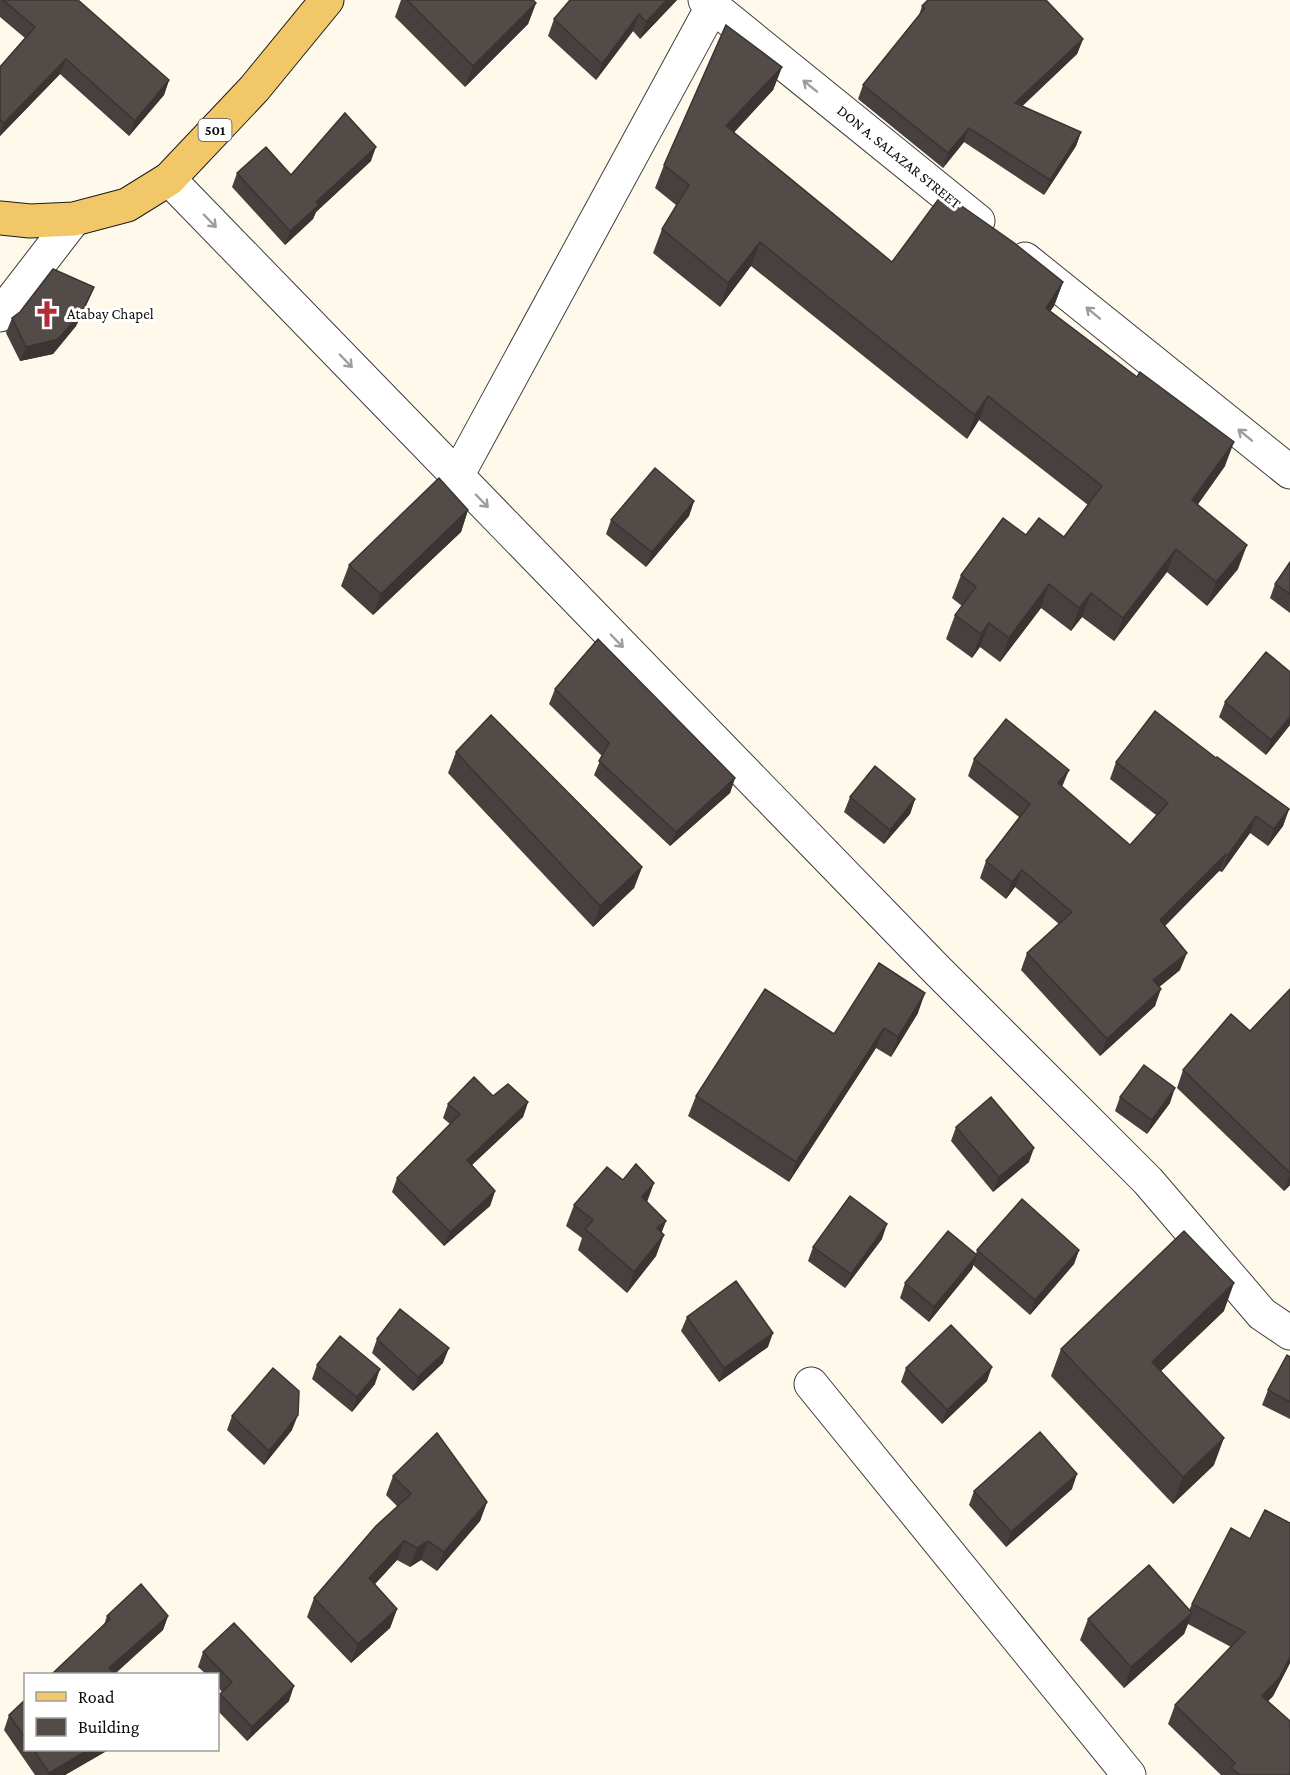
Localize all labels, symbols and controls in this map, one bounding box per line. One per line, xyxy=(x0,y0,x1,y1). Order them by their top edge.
one-way arrow xyxy=(802,79,818,92)
street label: DON A. SALAZAR STREET xyxy=(834,102,964,212)
road number: 501 xyxy=(198,119,232,141)
one-way arrow xyxy=(203,214,217,229)
church icon: Atabay Chapel xyxy=(32,299,62,329)
place label: Atabay Chapel xyxy=(67,306,154,323)
one-way arrow xyxy=(1085,307,1101,320)
one-way arrow xyxy=(339,354,353,369)
one-way arrow xyxy=(1237,429,1253,442)
one-way arrow xyxy=(474,494,489,509)
one-way arrow xyxy=(610,634,625,649)
legend xyxy=(24,1673,219,1751)
text: Road xyxy=(78,1687,115,1707)
text: Building xyxy=(78,1717,140,1737)

